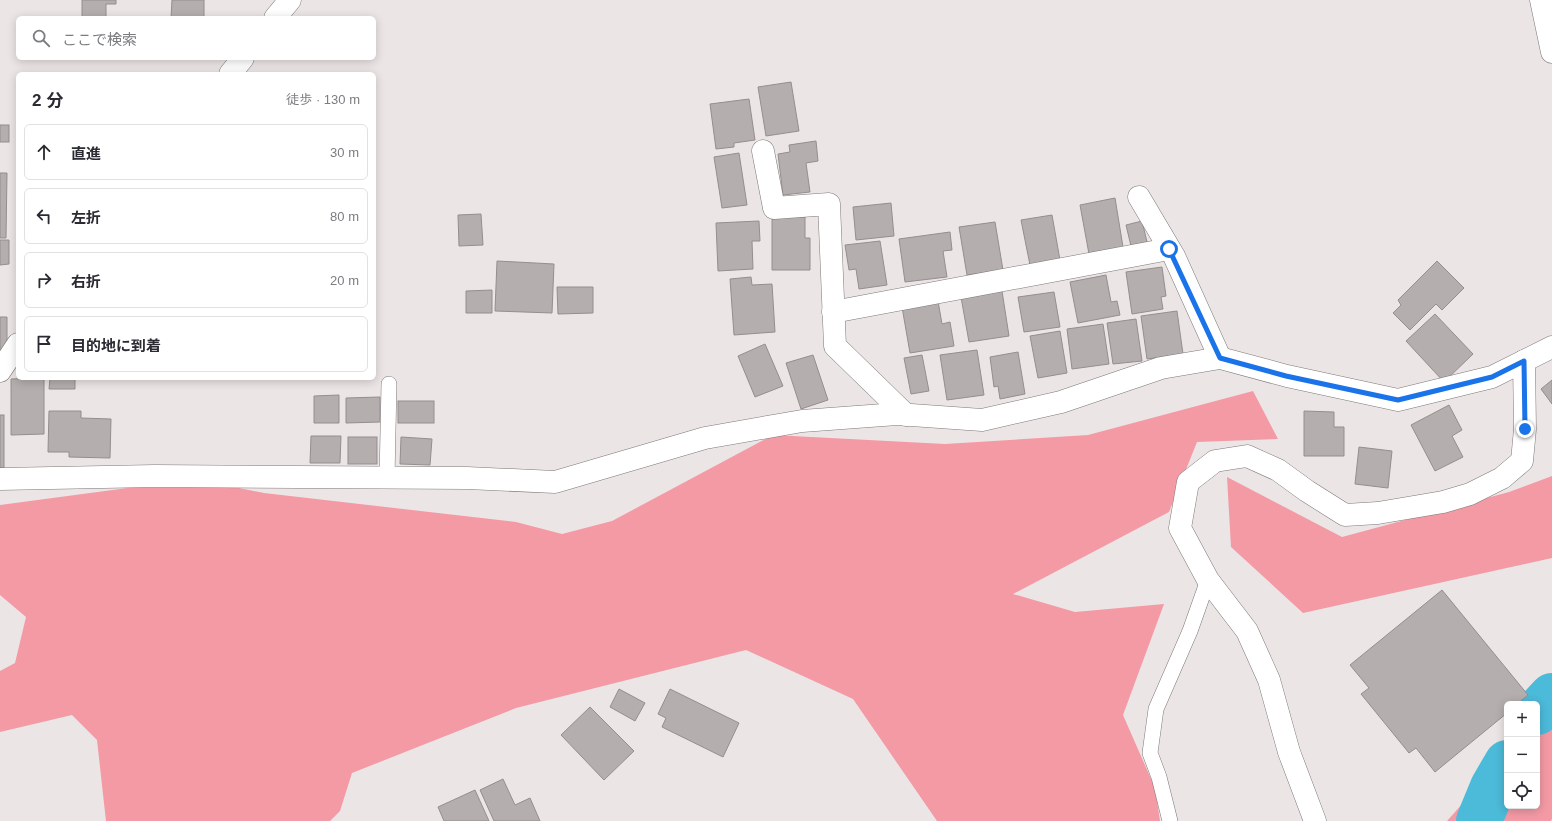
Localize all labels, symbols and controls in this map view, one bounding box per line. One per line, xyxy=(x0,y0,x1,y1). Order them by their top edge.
search box xyxy=(16,16,376,60)
icon: search xyxy=(30,27,52,49)
text: ここで検索 xyxy=(62,31,137,48)
text: 2 分 xyxy=(32,91,63,110)
text: 徒歩 · 130 m xyxy=(286,92,360,107)
icon: ahead xyxy=(33,141,55,163)
text: 直進 xyxy=(71,145,101,162)
text: 30 m xyxy=(330,145,359,160)
icon: left xyxy=(33,205,55,227)
text: 左折 xyxy=(71,209,101,226)
text: 80 m xyxy=(330,209,359,224)
route start xyxy=(1160,240,1178,258)
icon: right xyxy=(33,269,55,291)
text: 右折 xyxy=(71,273,101,290)
text: 20 m xyxy=(330,273,359,288)
icon: arrive xyxy=(33,333,55,355)
text: 目的地に到着 xyxy=(71,337,161,354)
route end xyxy=(1516,420,1534,438)
map controls xyxy=(1504,701,1540,809)
button: + xyxy=(1504,701,1540,737)
button: − xyxy=(1504,737,1540,773)
button: locate xyxy=(1504,773,1540,809)

